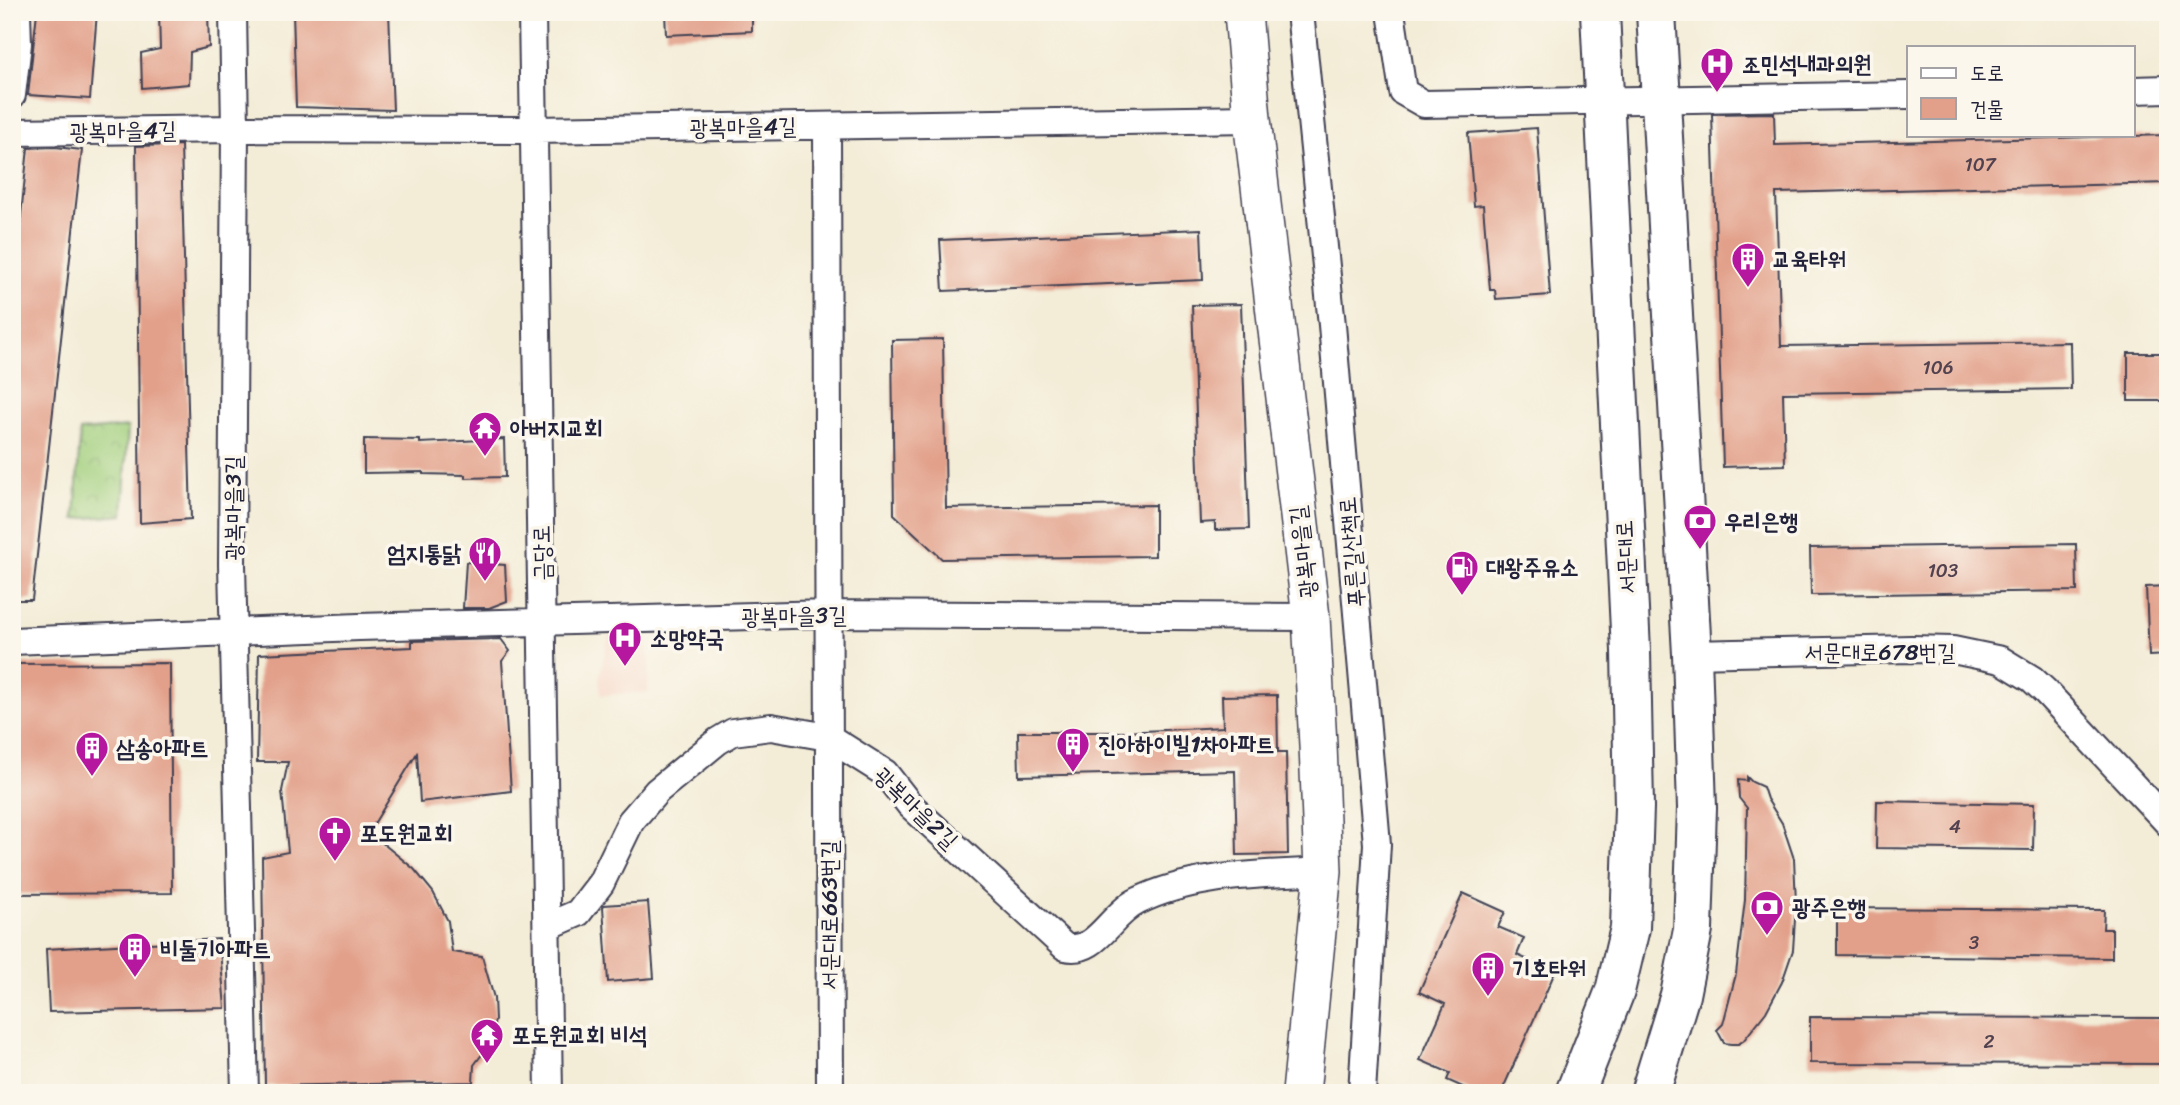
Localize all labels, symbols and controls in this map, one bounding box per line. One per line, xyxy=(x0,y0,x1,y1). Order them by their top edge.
place label: 조민석내과의원 xyxy=(1742,44,1872,85)
hospital icon: 조민석내과의원 xyxy=(1698,45,1736,94)
legend xyxy=(1907,46,2134,136)
text: 도로 xyxy=(1970,54,2004,92)
text: 건물 xyxy=(1970,90,2004,128)
street label: 광복마을4길 xyxy=(689,106,797,148)
street label: 광복마을4길 xyxy=(69,110,177,152)
house number: 107 xyxy=(1964,148,1997,181)
place label: 교육타워 xyxy=(1772,239,1846,280)
building icon: 교육타워 xyxy=(1729,240,1767,289)
house number: 106 xyxy=(1923,351,1953,384)
place label: 아버지교회 xyxy=(510,408,603,449)
temple icon: 아버지교회 xyxy=(466,409,504,458)
street label: 광복마을3길 xyxy=(213,455,254,561)
street label: 푸른길산책로 xyxy=(1327,495,1377,609)
place label: 우리은행 xyxy=(1724,501,1798,542)
bank icon: 우리은행 xyxy=(1681,502,1719,551)
street label: 광복마을길 xyxy=(1277,504,1329,600)
street label: 서문대로 xyxy=(1604,519,1648,595)
street label: 금당로 xyxy=(521,525,563,581)
place label: 엄지통닭 xyxy=(387,533,461,574)
restaurant icon: 엄지통닭 xyxy=(466,534,504,583)
place label: 대왕주유소 xyxy=(1486,547,1579,588)
fuel station icon: 대왕주유소 xyxy=(1443,548,1481,597)
house number: 103 xyxy=(1928,554,1959,587)
street label: 광복마을3길 xyxy=(741,595,847,637)
place label: 소망약국 xyxy=(650,618,724,659)
hospital icon: 소망약국 xyxy=(606,619,644,668)
street label: 서문대로678번길 xyxy=(1804,632,1956,673)
place label: 진아하이빌1차아파트 xyxy=(1098,724,1274,765)
building icon: 진아하이빌1차아파트 xyxy=(1054,725,1092,774)
place label: 삼송아파트 xyxy=(116,728,209,769)
building icon: 삼송아파트 xyxy=(73,729,111,778)
street label: 광복마을2길 xyxy=(864,757,968,859)
house number: 4 xyxy=(1949,810,1961,843)
place label: 포도원교회 xyxy=(360,813,453,854)
church icon: 포도원교회 xyxy=(316,814,354,863)
street label: 서문대로663번길 xyxy=(809,840,850,990)
place label: 광주은행 xyxy=(1792,887,1866,928)
bank icon: 광주은행 xyxy=(1748,888,1786,937)
house number: 3 xyxy=(1969,926,1980,959)
place label: 비둘기아파트 xyxy=(160,929,271,970)
building icon: 비둘기아파트 xyxy=(116,930,154,979)
place label: 기호타워 xyxy=(1512,948,1586,989)
building icon: 기호타워 xyxy=(1469,949,1507,998)
place label: 포도원교회 비석 xyxy=(512,1015,648,1056)
temple icon: 포도원교회 비석 xyxy=(468,1016,506,1065)
house number: 2 xyxy=(1984,1025,1995,1058)

